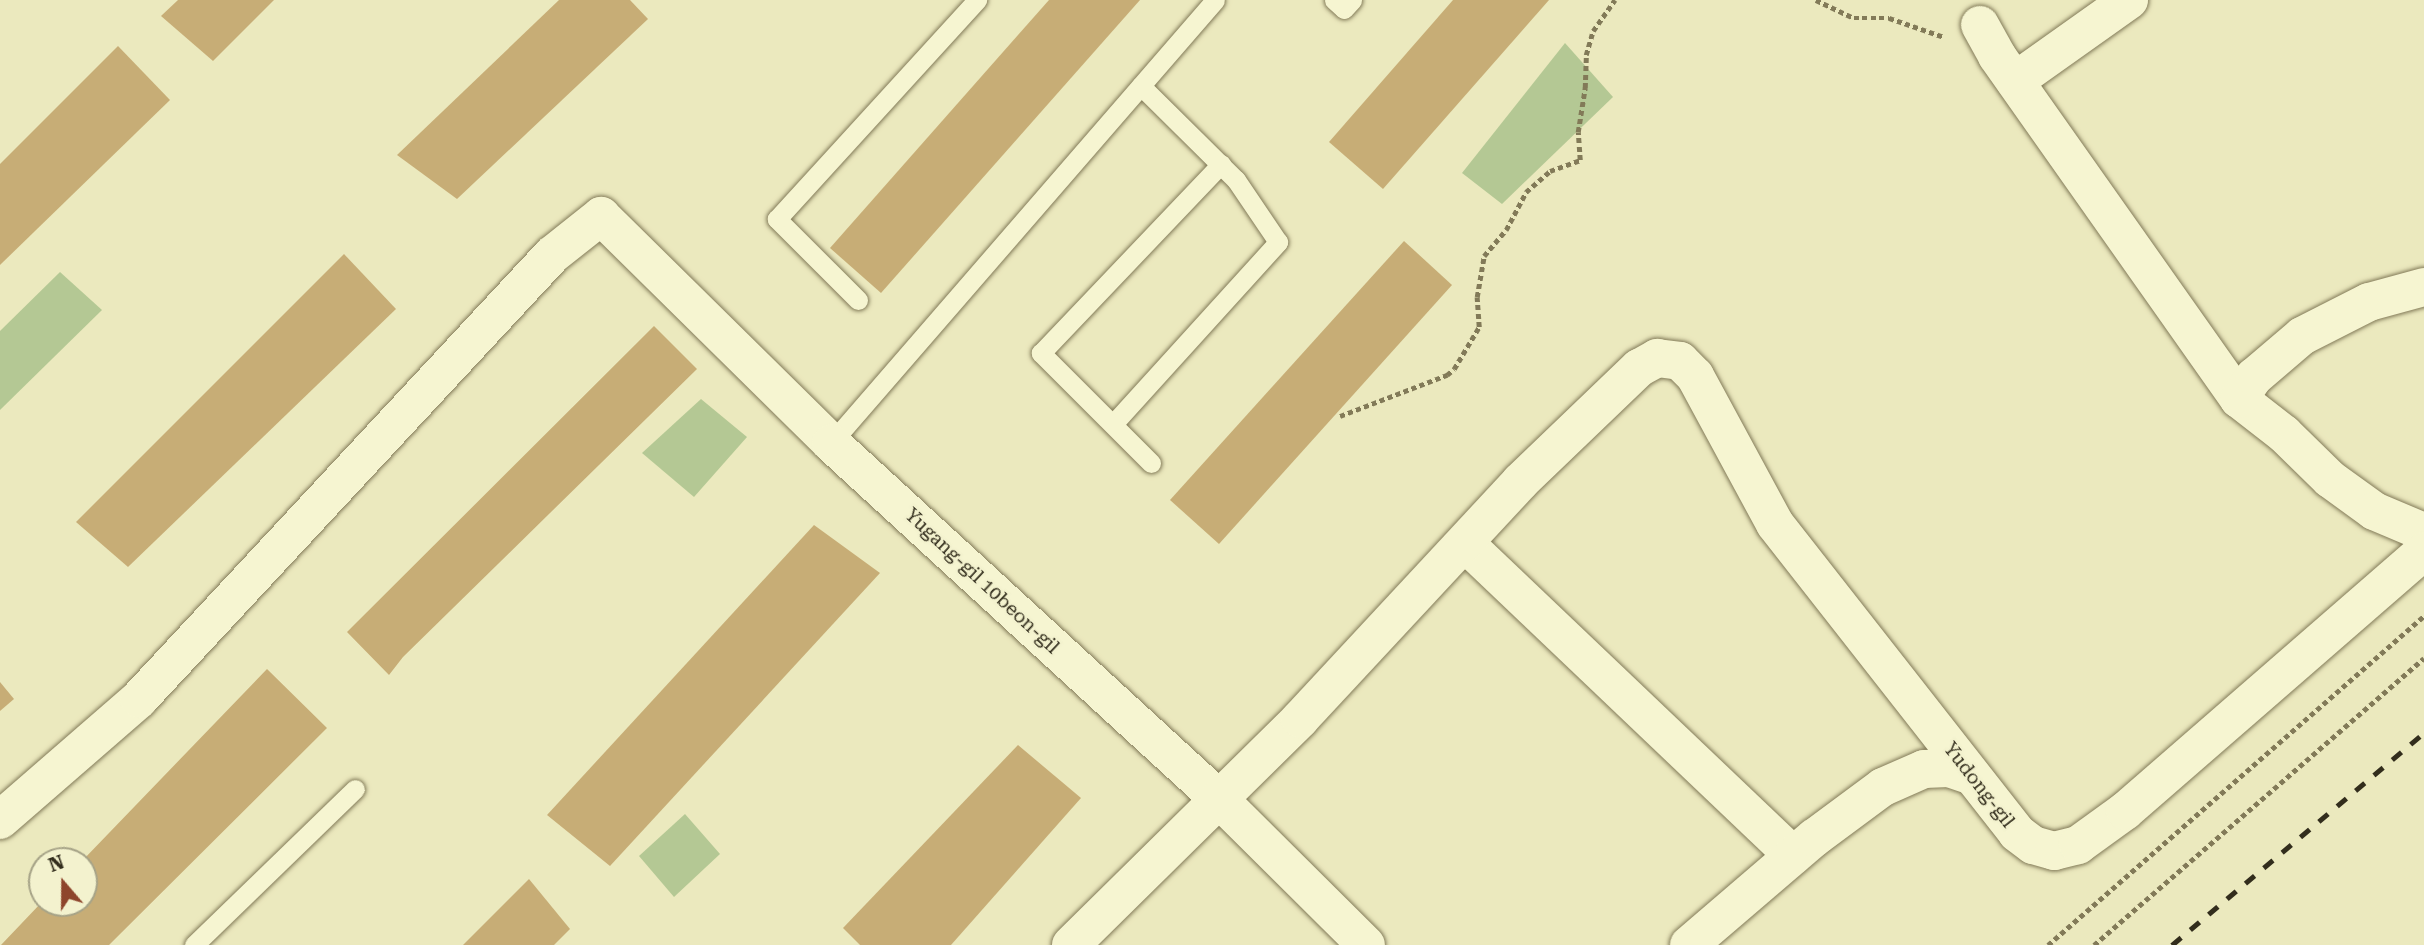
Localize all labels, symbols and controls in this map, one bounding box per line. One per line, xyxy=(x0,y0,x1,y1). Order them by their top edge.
street label: Yugang-gil 10beon-gil xyxy=(900,504,1064,658)
street label: Yudong-gil xyxy=(1939,738,2019,832)
north arrow xyxy=(28,847,98,917)
text: N xyxy=(46,850,67,877)

